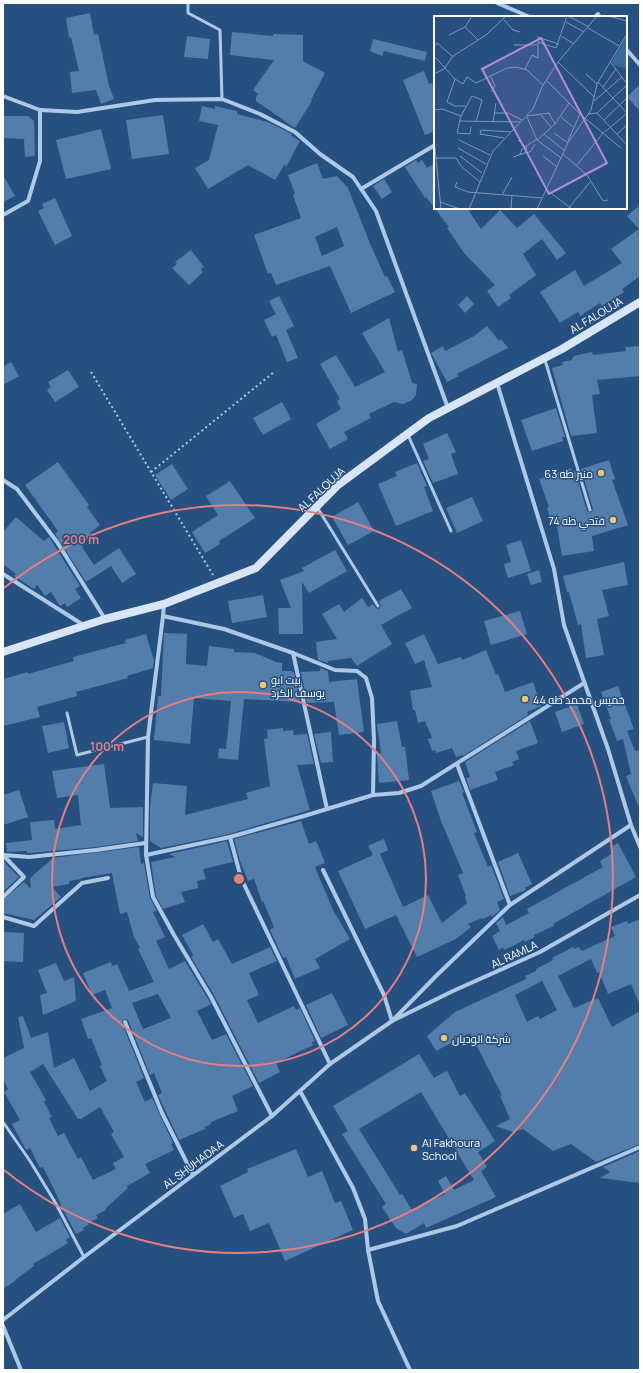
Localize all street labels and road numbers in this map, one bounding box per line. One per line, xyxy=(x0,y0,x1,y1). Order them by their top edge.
street label: AL FALOUJA xyxy=(567,293,625,337)
street label: AL FALOUJA xyxy=(294,463,348,515)
street label: AL RAMLA xyxy=(488,937,540,971)
street label: AL SHUHADAA xyxy=(160,1136,226,1192)

